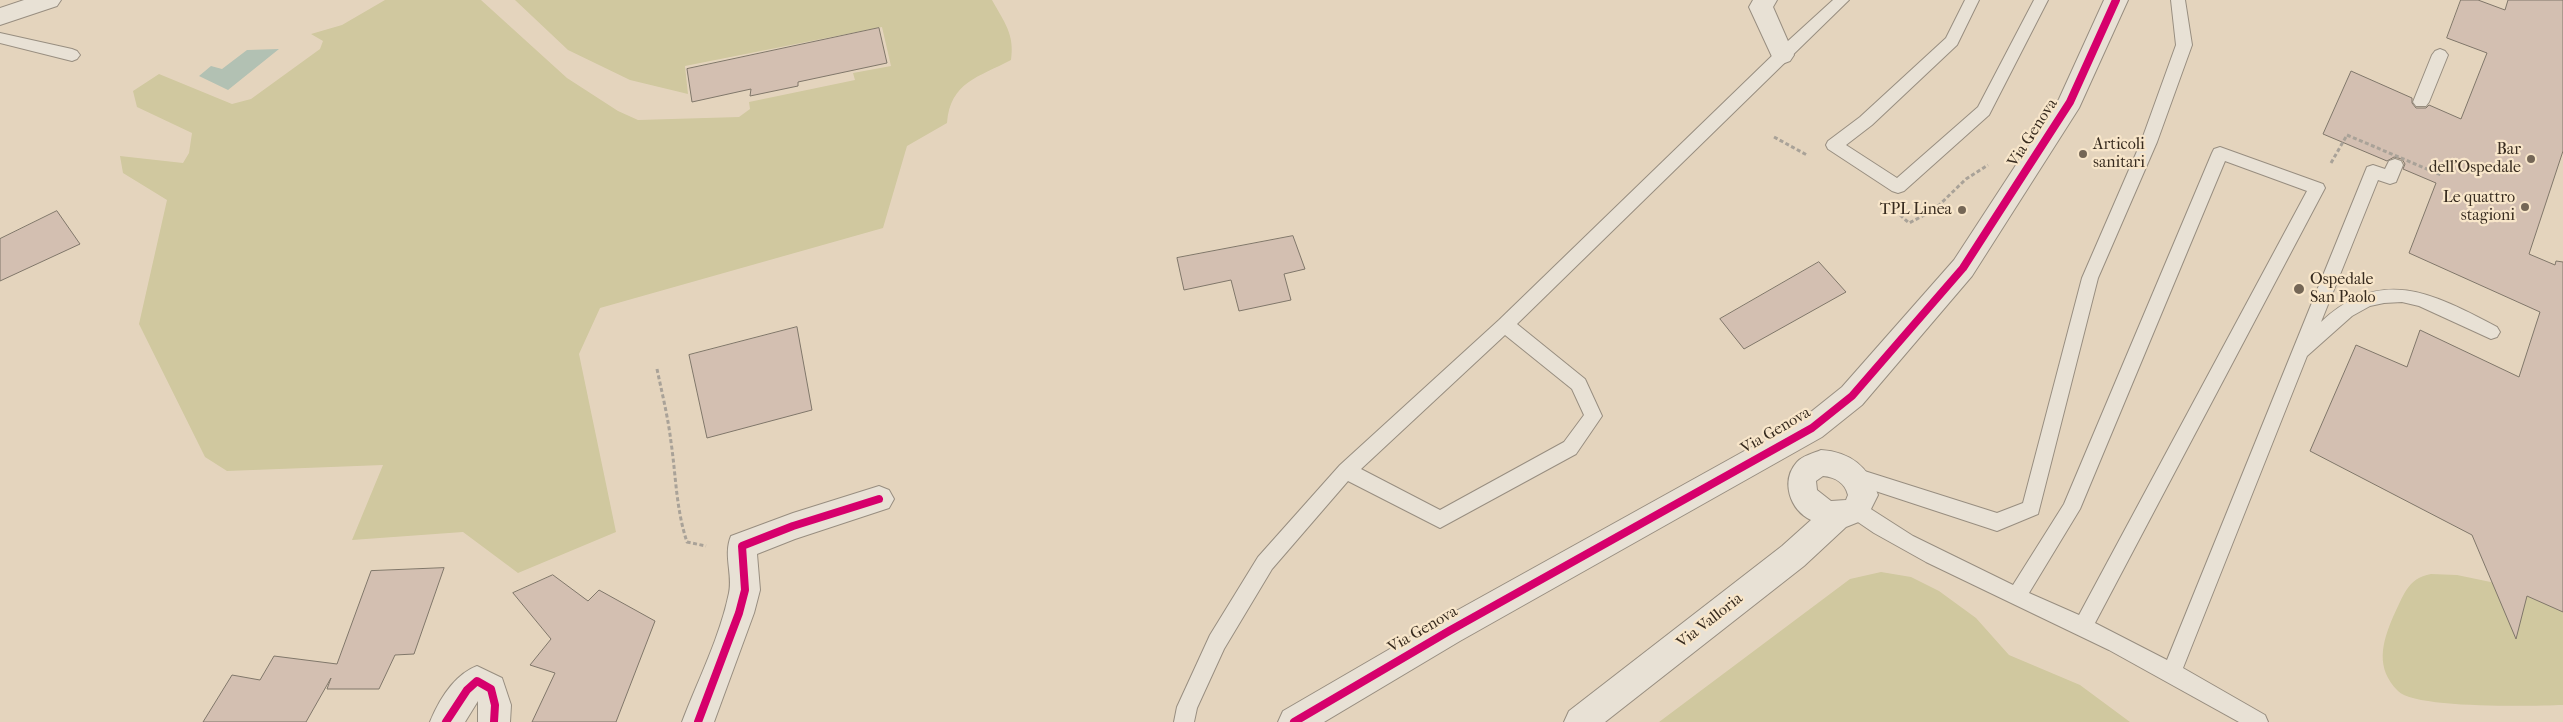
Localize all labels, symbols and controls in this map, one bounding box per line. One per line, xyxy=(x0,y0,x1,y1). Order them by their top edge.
street label: Via Genova xyxy=(2004,95,2062,171)
place label: Articoli sanitari xyxy=(2093,135,2145,173)
place label: Bar dell'Ospedale xyxy=(2429,140,2521,178)
marker: Articoli sanitari xyxy=(2077,148,2089,160)
marker: Bar dell'Ospedale xyxy=(2525,153,2537,165)
place label: Le quattro stagioni xyxy=(2443,188,2515,226)
place label: TPL Linea xyxy=(1880,200,1952,220)
marker: Le quattro stagioni xyxy=(2519,201,2531,213)
marker: TPL Linea xyxy=(1956,204,1968,216)
place label: Ospedale San Paolo xyxy=(2310,270,2376,308)
marker: Ospedale San Paolo xyxy=(2292,282,2306,296)
street label: Via Genova xyxy=(1738,403,1814,459)
street label: Via Valloria xyxy=(1673,589,1747,653)
street label: Via Genova xyxy=(1385,602,1461,658)

